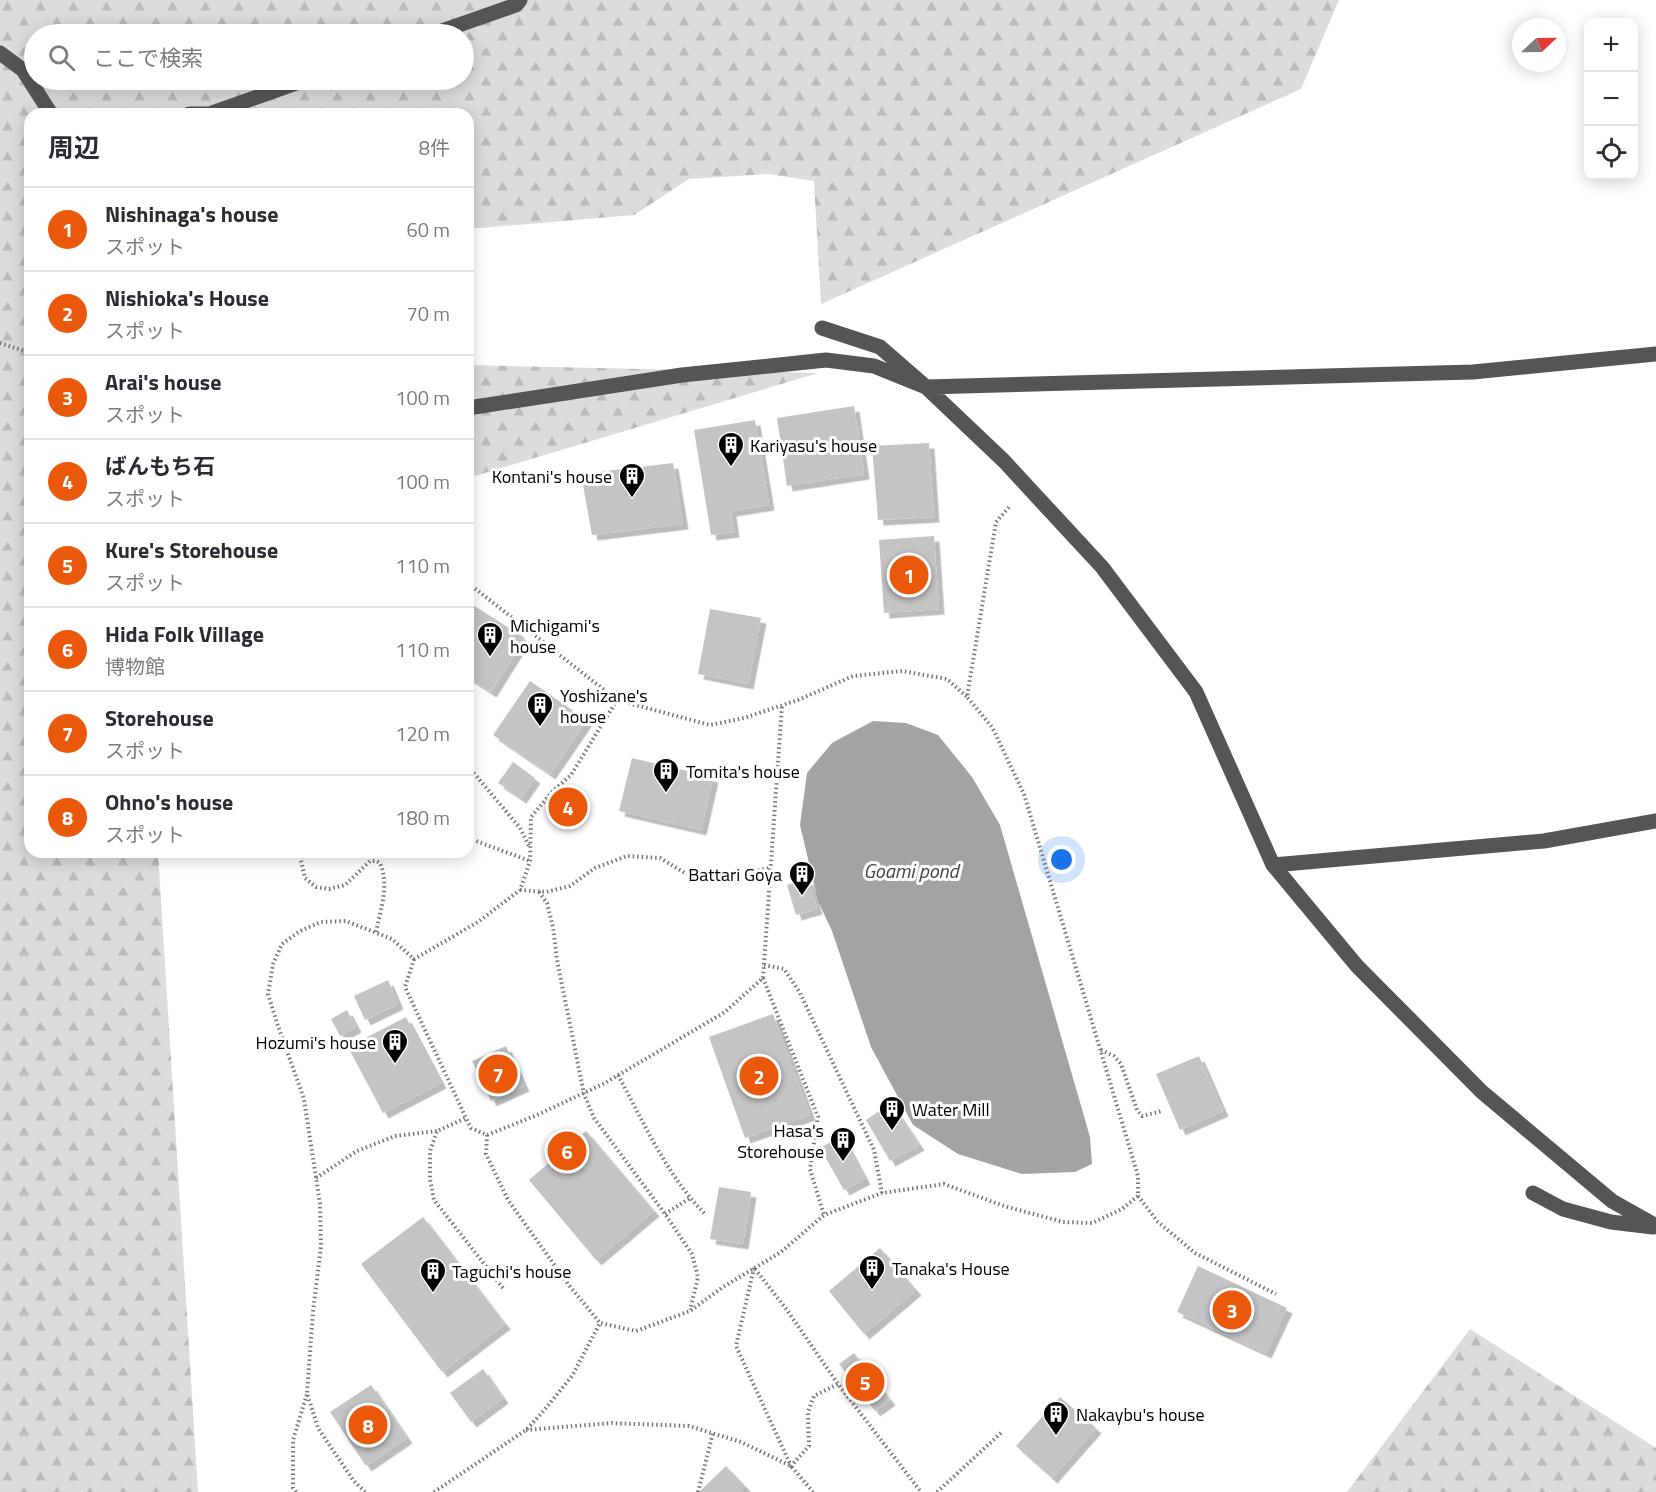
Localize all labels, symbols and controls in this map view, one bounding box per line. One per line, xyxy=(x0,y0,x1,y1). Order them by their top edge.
north arrow xyxy=(1512,18,1566,72)
map controls xyxy=(1584,18,1638,180)
button: + xyxy=(1584,18,1638,72)
search box xyxy=(24,24,474,90)
icon: search xyxy=(45,41,78,74)
text: ここで検索 xyxy=(93,41,203,75)
button: − xyxy=(1584,72,1638,126)
button: locate xyxy=(1584,126,1638,180)
text: 周辺 xyxy=(48,128,100,167)
text: 8件 xyxy=(419,132,450,163)
text: Nishinaga's house xyxy=(105,197,278,231)
text: 1 xyxy=(62,214,73,245)
text: 60 m xyxy=(406,214,450,245)
text: スポット xyxy=(105,231,185,262)
text: Nishioka's House xyxy=(105,281,269,315)
text: 2 xyxy=(62,298,73,329)
text: 70 m xyxy=(406,298,450,329)
text: スポット xyxy=(105,315,185,346)
text: Arai's house xyxy=(105,365,221,399)
text: 3 xyxy=(62,382,73,413)
text: 100 m xyxy=(395,382,450,413)
text: スポット xyxy=(105,399,185,430)
building icon: Kariyasu's house xyxy=(716,430,746,468)
place label: Kariyasu's house xyxy=(750,432,877,459)
text: ばんもち石 xyxy=(105,449,215,483)
building icon: Kontani's house xyxy=(617,461,647,499)
place label: Kontani's house xyxy=(492,463,612,490)
text: 4 xyxy=(62,466,73,497)
text: 100 m xyxy=(395,466,450,497)
text: スポット xyxy=(105,483,185,514)
text: Kure's Storehouse xyxy=(105,533,278,567)
text: 5 xyxy=(62,550,73,581)
text: 110 m xyxy=(395,550,450,581)
pin: 1 xyxy=(890,552,928,598)
text: スポット xyxy=(105,567,185,598)
place label: Michigami's house xyxy=(510,612,600,660)
text: Hida Folk Village xyxy=(105,617,264,651)
building icon: Michigami's house xyxy=(475,620,505,658)
text: 6 xyxy=(62,634,73,665)
text: 110 m xyxy=(395,634,450,665)
text: 博物館 xyxy=(105,651,165,682)
place label: Yoshizane's house xyxy=(560,682,648,730)
building icon: Yoshizane's house xyxy=(525,690,555,728)
text: Storehouse xyxy=(105,701,214,735)
text: 7 xyxy=(62,718,73,749)
text: 120 m xyxy=(395,718,450,749)
text: スポット xyxy=(105,735,185,766)
building icon: Tomita's house xyxy=(651,756,681,794)
place label: Tomita's house xyxy=(686,758,800,785)
pin: 4 xyxy=(548,784,588,830)
text: Ohno's house xyxy=(105,785,233,819)
text: 8 xyxy=(62,802,73,833)
text: 180 m xyxy=(395,802,450,833)
text: スポット xyxy=(105,819,185,850)
your location xyxy=(1047,845,1076,874)
water label: Goami pond xyxy=(863,855,961,886)
building icon: Battari Goya xyxy=(787,859,817,897)
place label: Battari Goya xyxy=(688,861,782,888)
building icon: Hozumi's house xyxy=(380,1027,410,1065)
place label: Hozumi's house xyxy=(256,1029,376,1056)
pin: 7 xyxy=(478,1052,518,1096)
pin: 2 xyxy=(740,1054,778,1098)
building icon: Water Mill xyxy=(877,1094,907,1132)
place label: Water Mill xyxy=(912,1096,990,1123)
place label: Hasa's Storehouse xyxy=(737,1117,824,1165)
building icon: Hasa's Storehouse xyxy=(828,1125,858,1163)
pin: 6 xyxy=(548,1128,586,1174)
building icon: Tanaka's House xyxy=(857,1253,887,1291)
place label: Tanaka's House xyxy=(892,1255,1010,1282)
building icon: Taguchi's house xyxy=(418,1256,448,1294)
place label: Taguchi's house xyxy=(452,1258,571,1285)
pin: 3 xyxy=(1212,1288,1252,1332)
pin: 5 xyxy=(846,1360,884,1404)
building icon: Nakaybu's house xyxy=(1041,1399,1071,1437)
place label: Nakaybu's house xyxy=(1076,1401,1205,1428)
pin: 8 xyxy=(348,1402,388,1448)

